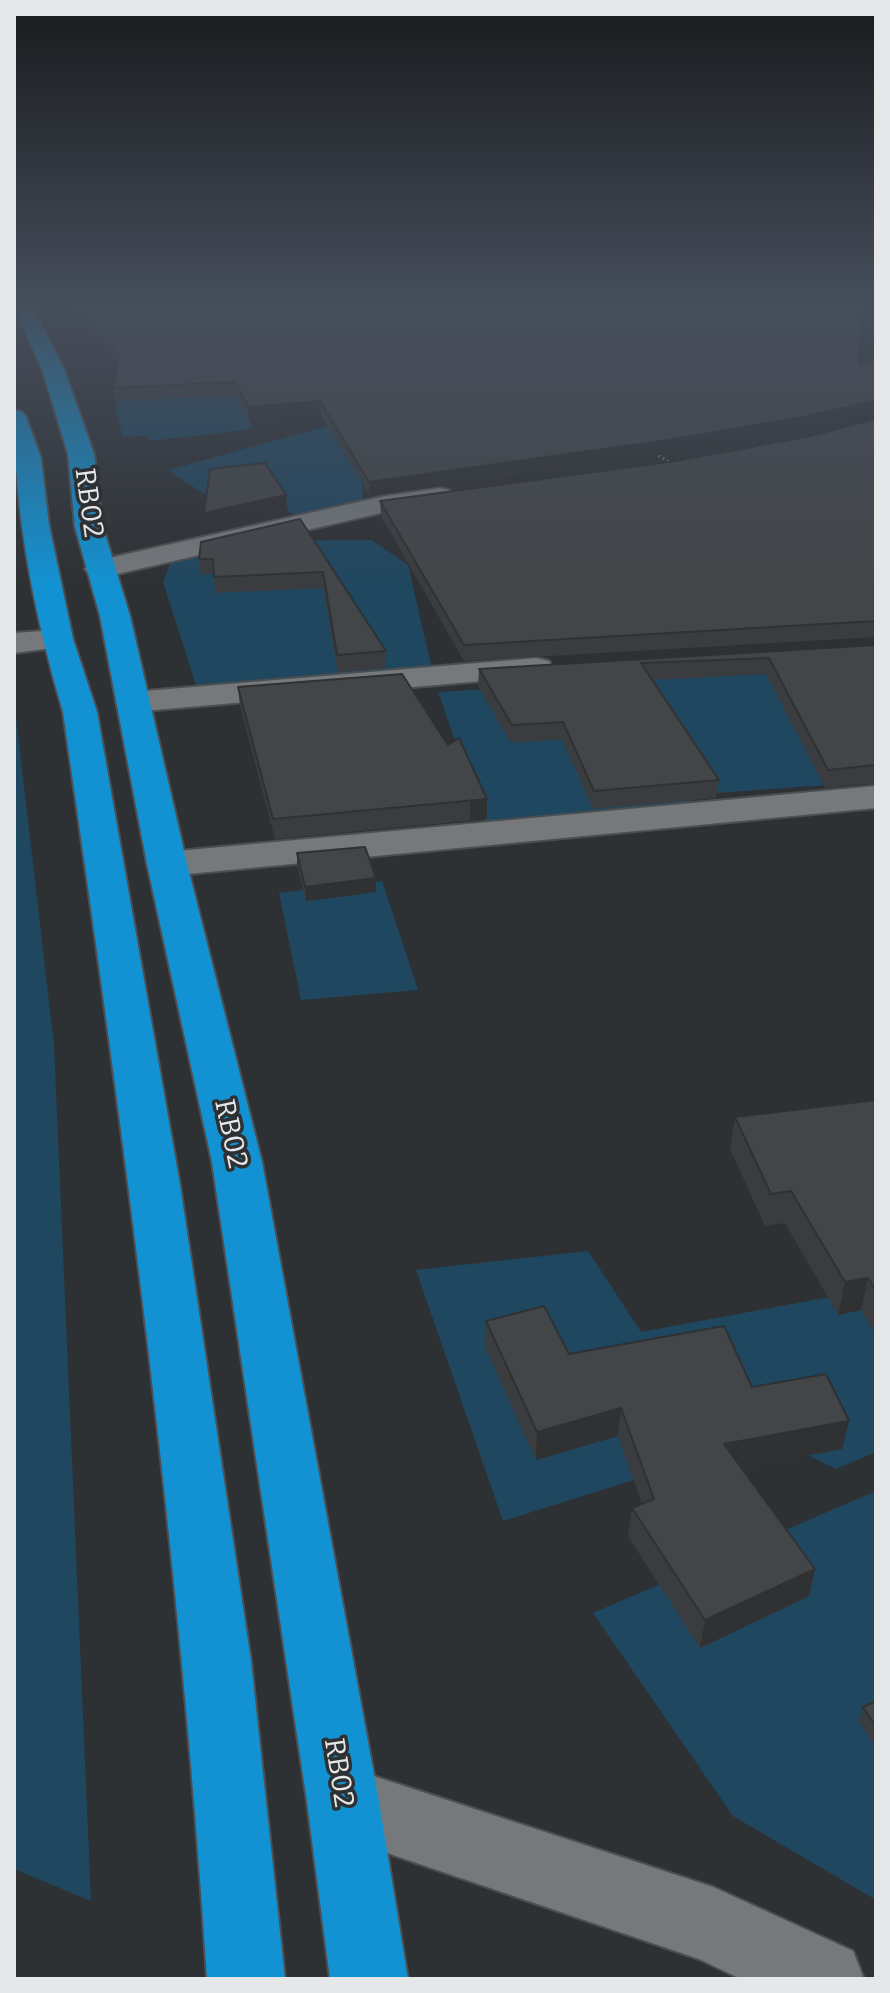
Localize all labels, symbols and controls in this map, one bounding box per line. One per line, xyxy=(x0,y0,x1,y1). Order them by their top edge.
street label: RB02 xyxy=(67,466,109,540)
street label: RB02 xyxy=(206,1096,254,1172)
street label: RB02 xyxy=(316,1736,360,1810)

